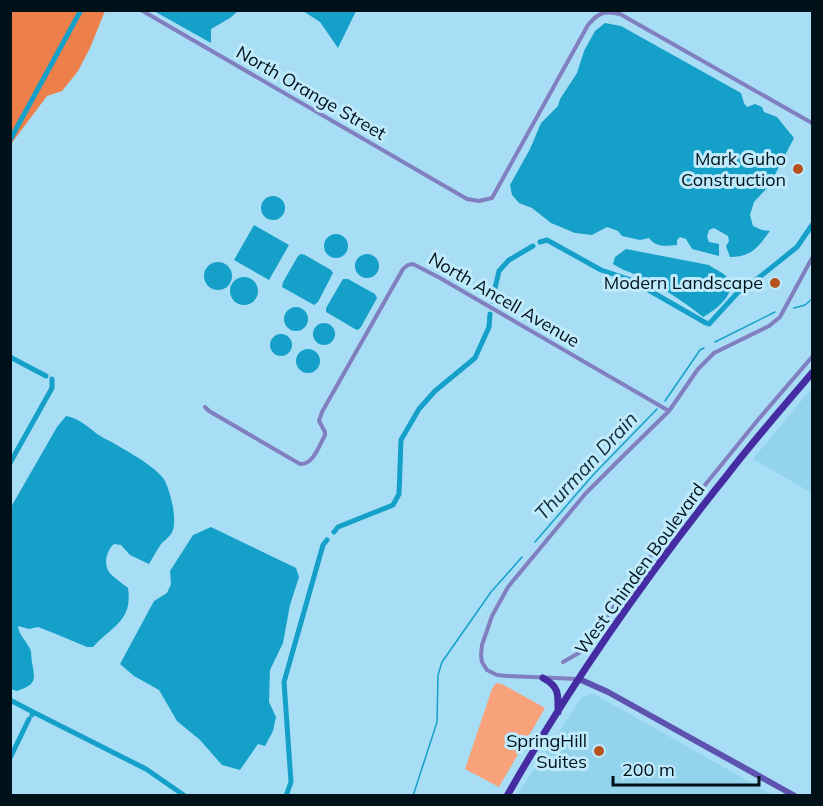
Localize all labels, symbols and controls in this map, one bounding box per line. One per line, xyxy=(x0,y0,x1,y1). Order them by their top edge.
street label: North Orange Street xyxy=(232,40,390,145)
place label: Mark Guho Construction xyxy=(681,147,786,191)
marker: Mark Guho Construction xyxy=(791,162,805,176)
street label: North Ancell Avenue xyxy=(425,247,584,352)
place label: Modern Landscape xyxy=(604,271,763,294)
marker: Modern Landscape xyxy=(768,276,782,290)
water label: Thurman Drain xyxy=(529,406,642,525)
street label: West Chinden Boulevard xyxy=(570,478,710,659)
place label: SpringHill Suites xyxy=(506,729,587,773)
marker: SpringHill Suites xyxy=(592,744,606,758)
scale bar xyxy=(613,749,758,787)
text: 200 m xyxy=(622,758,675,781)

